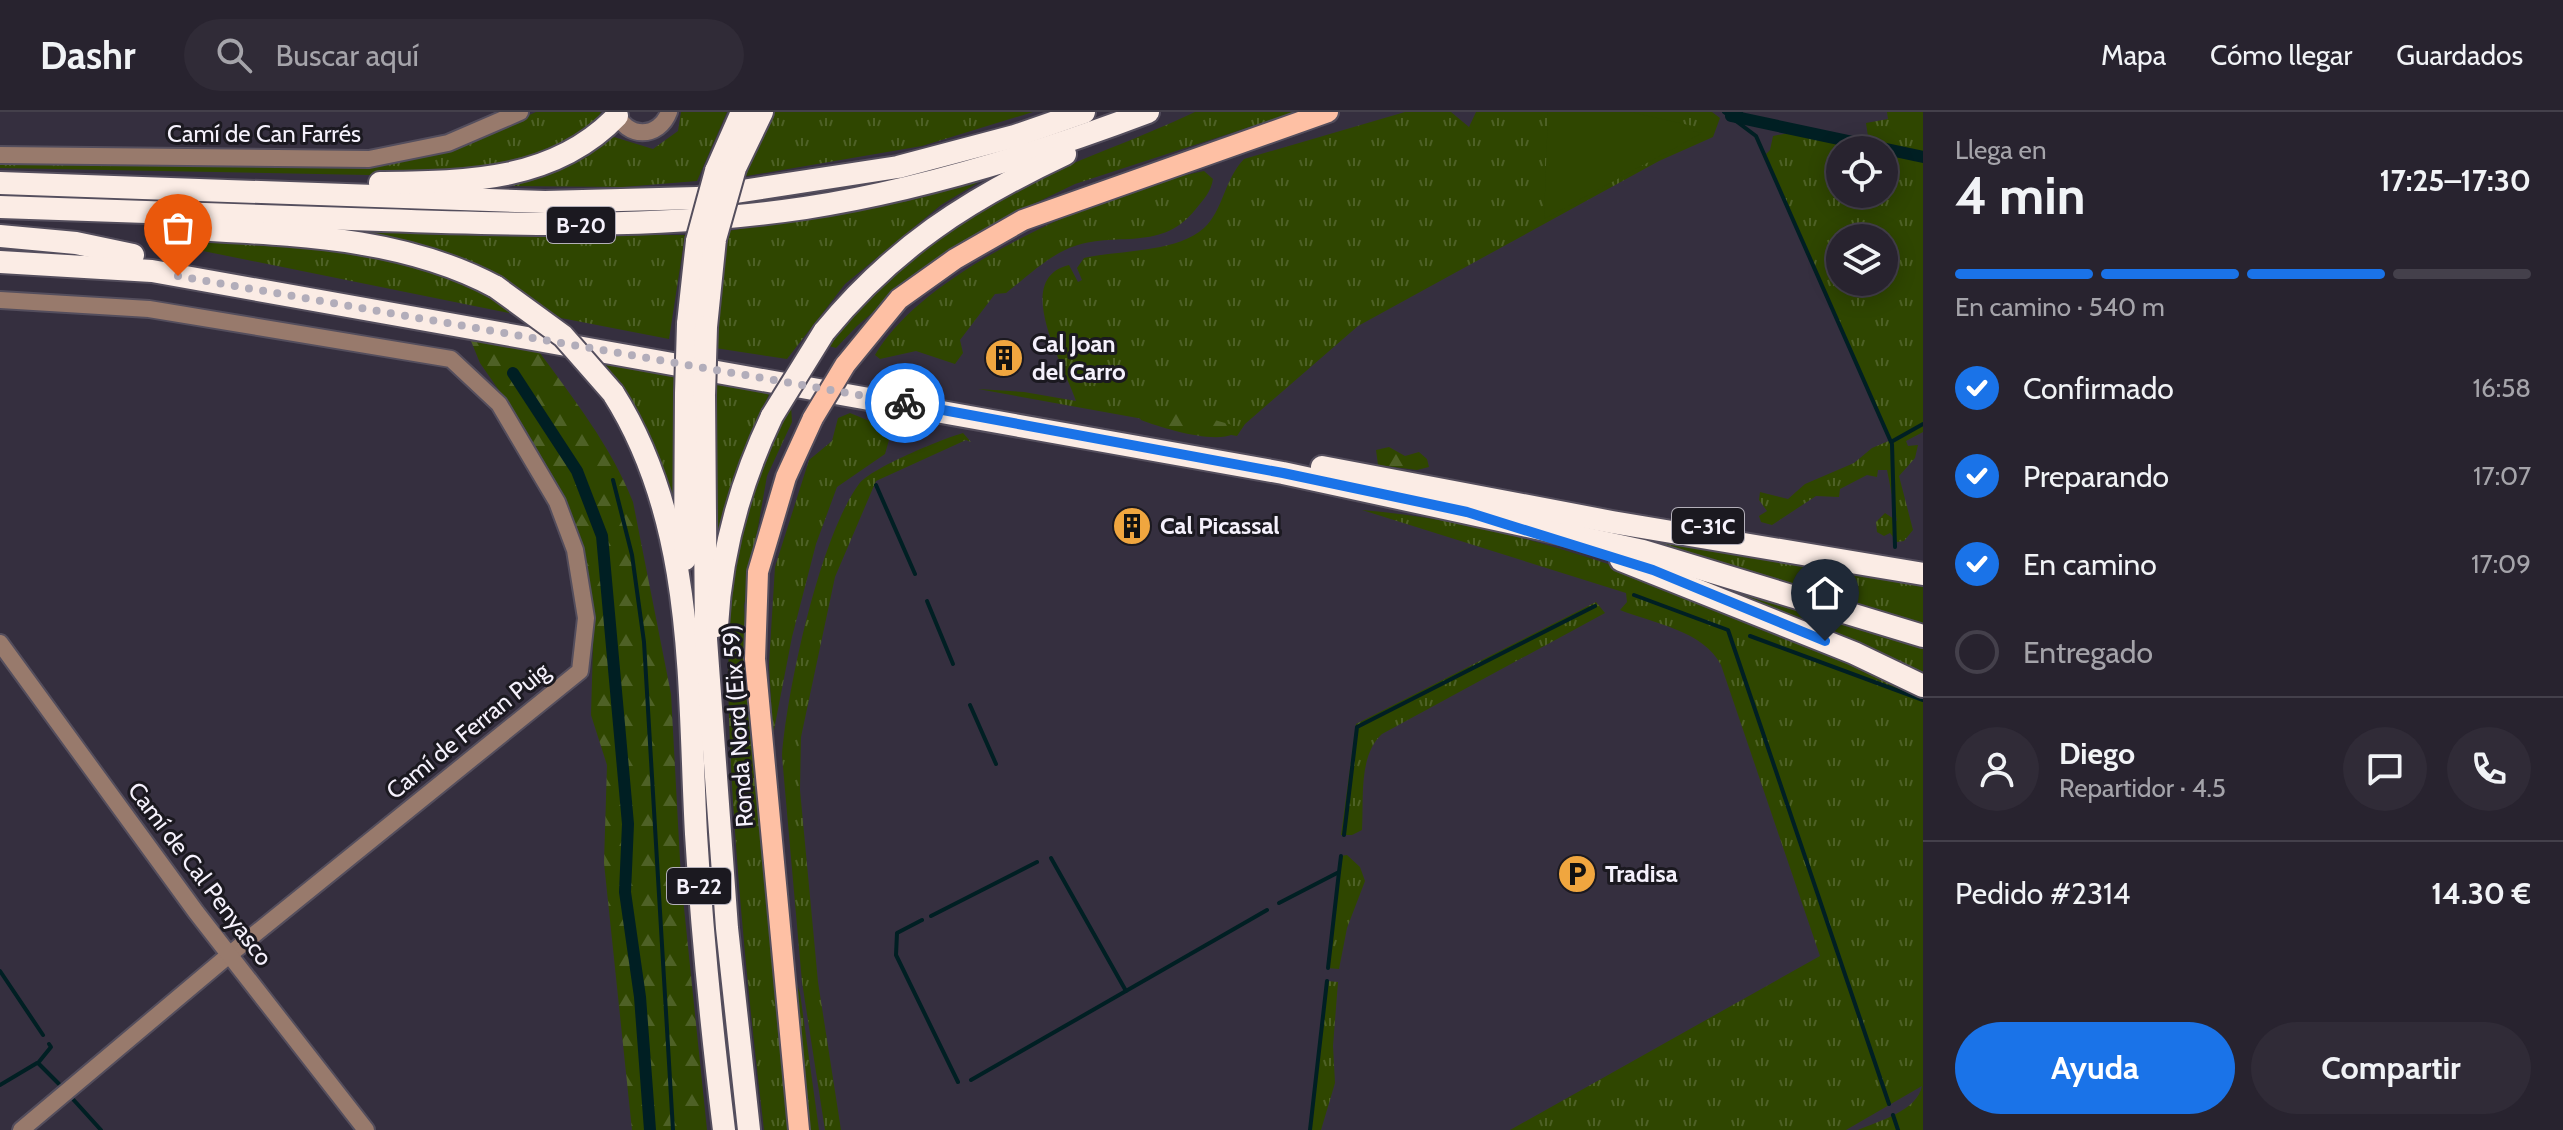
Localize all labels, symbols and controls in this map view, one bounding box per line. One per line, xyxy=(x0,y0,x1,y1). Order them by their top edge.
search box xyxy=(184,19,744,91)
text: Dashr xyxy=(40,32,136,79)
icon: search xyxy=(212,33,256,77)
text: Buscar aquí xyxy=(276,37,419,74)
text: Mapa xyxy=(2101,38,2166,72)
text: Cómo llegar xyxy=(2210,38,2352,72)
text: Guardados xyxy=(2396,38,2523,72)
street label: Camí de Can Farrés xyxy=(167,119,361,148)
text: Llega en xyxy=(1955,134,2046,166)
map controls xyxy=(1826,136,1898,296)
button: locate xyxy=(1826,136,1898,208)
text: 17:25–17:30 xyxy=(2379,162,2531,199)
text: 4 min xyxy=(1955,164,2085,227)
pin xyxy=(144,194,212,276)
icon: bag xyxy=(156,206,200,250)
road number: B-20 xyxy=(547,207,615,243)
button: layers xyxy=(1826,224,1898,296)
text: En camino · 540 m xyxy=(1955,291,2165,323)
place label: Cal Joan del Carro xyxy=(1032,329,1126,386)
building icon: Cal Joan del Carro xyxy=(983,337,1025,379)
courier xyxy=(865,363,945,443)
icon: check xyxy=(1955,366,1999,410)
text: Confirmado xyxy=(2023,370,2174,407)
text: 16:58 xyxy=(2473,372,2531,404)
icon: bike xyxy=(883,381,927,425)
icon: check xyxy=(1955,454,1999,498)
text: Preparando xyxy=(2023,458,2169,495)
text: 17:07 xyxy=(2473,460,2531,492)
building icon: Cal Picassal xyxy=(1111,505,1153,547)
road number: C-31C xyxy=(1672,508,1744,544)
place label: Cal Picassal xyxy=(1160,511,1280,540)
icon: check xyxy=(1955,542,1999,586)
text: En camino xyxy=(2023,546,2157,583)
text: 17:09 xyxy=(2471,548,2531,580)
pin xyxy=(1791,559,1859,641)
icon: home xyxy=(1803,571,1847,615)
street label: Ronda Nord (Eix 59) xyxy=(716,624,759,828)
text: Entregado xyxy=(2023,634,2153,671)
street label: Camí de Ferran Puig xyxy=(380,655,556,805)
button: person xyxy=(1955,727,2039,811)
button: chat xyxy=(2343,727,2427,811)
button: phone xyxy=(2447,727,2531,811)
text: Diego xyxy=(2059,735,2135,772)
text: Repartidor · 4.5 xyxy=(2059,772,2226,804)
street label: Camí de Cal Penyasco xyxy=(122,776,279,971)
parking icon: Tradisa xyxy=(1556,853,1598,895)
place label: Tradisa xyxy=(1605,859,1678,888)
road number: B-22 xyxy=(667,868,731,904)
text: Pedido #2314 xyxy=(1955,875,2130,912)
text: 14.30 € xyxy=(2431,875,2531,912)
button: Ayuda xyxy=(1955,1022,2235,1114)
button: Compartir xyxy=(2251,1022,2531,1114)

